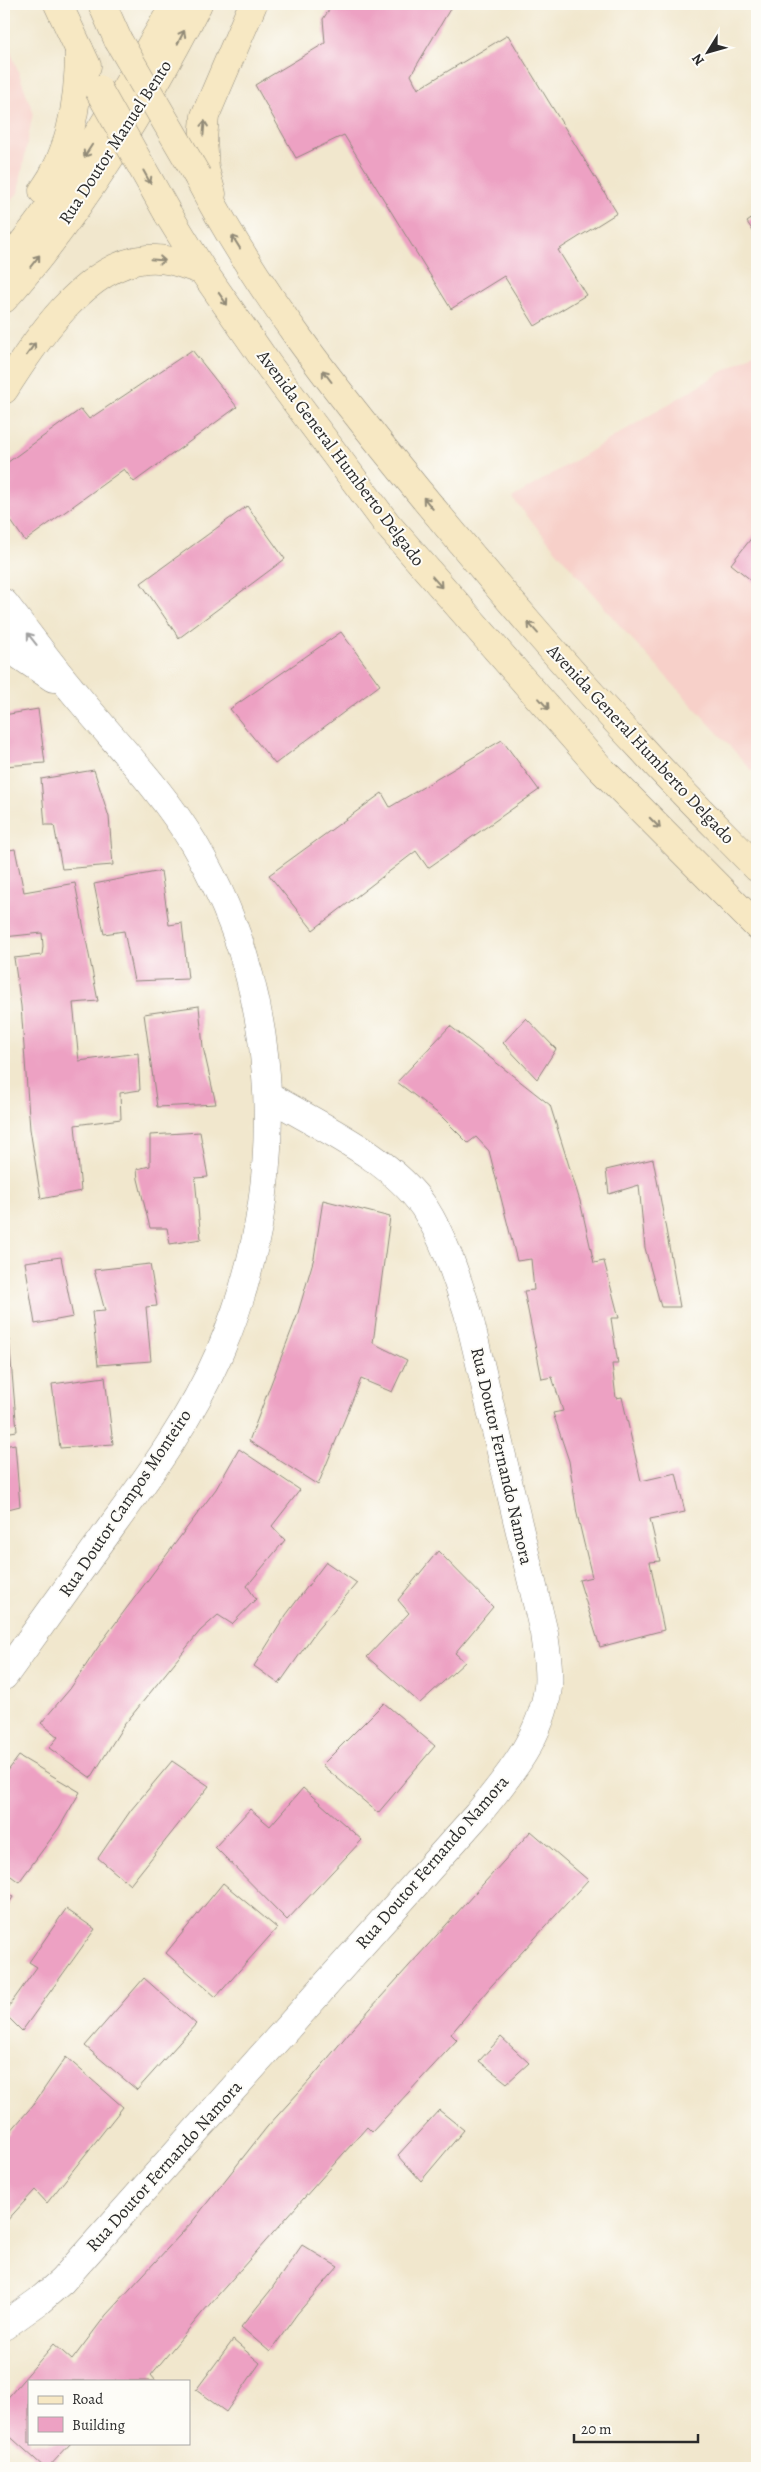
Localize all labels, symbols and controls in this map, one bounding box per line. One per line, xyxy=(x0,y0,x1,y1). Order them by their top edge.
north arrow xyxy=(684,28,734,78)
one-way arrow xyxy=(176,30,186,45)
text: N xyxy=(687,50,709,69)
street label: Rua Doutor Manuel Bento xyxy=(53,55,177,229)
one-way arrow xyxy=(199,120,209,136)
one-way arrow xyxy=(83,144,93,158)
one-way arrow xyxy=(143,169,153,184)
one-way arrow xyxy=(231,235,241,249)
one-way arrow xyxy=(30,254,40,268)
one-way arrow xyxy=(150,255,166,264)
one-way arrow xyxy=(218,292,228,306)
one-way arrow xyxy=(26,342,36,356)
street label: Avenida General Humberto Delgado xyxy=(251,344,430,571)
one-way arrow xyxy=(322,369,332,383)
one-way arrow xyxy=(423,497,434,510)
one-way arrow xyxy=(432,575,443,588)
one-way arrow xyxy=(527,621,539,634)
one-way arrow xyxy=(27,633,38,646)
street label: Avenida General Humberto Delgado xyxy=(541,638,740,849)
one-way arrow xyxy=(538,698,550,711)
one-way arrow xyxy=(649,817,661,829)
street label: Rua Doutor Fernando Namora xyxy=(465,1345,539,1568)
street label: Rua Doutor Campos Monteiro xyxy=(53,1405,197,1601)
street label: Rua Doutor Fernando Namora xyxy=(350,1770,514,1954)
street label: Rua Doutor Fernando Namora xyxy=(81,2075,248,2257)
legend xyxy=(28,2380,190,2444)
text: Road xyxy=(72,2389,104,2409)
scale bar xyxy=(574,2412,697,2444)
text: Building xyxy=(72,2415,125,2435)
text: 20 m xyxy=(581,2419,612,2439)

